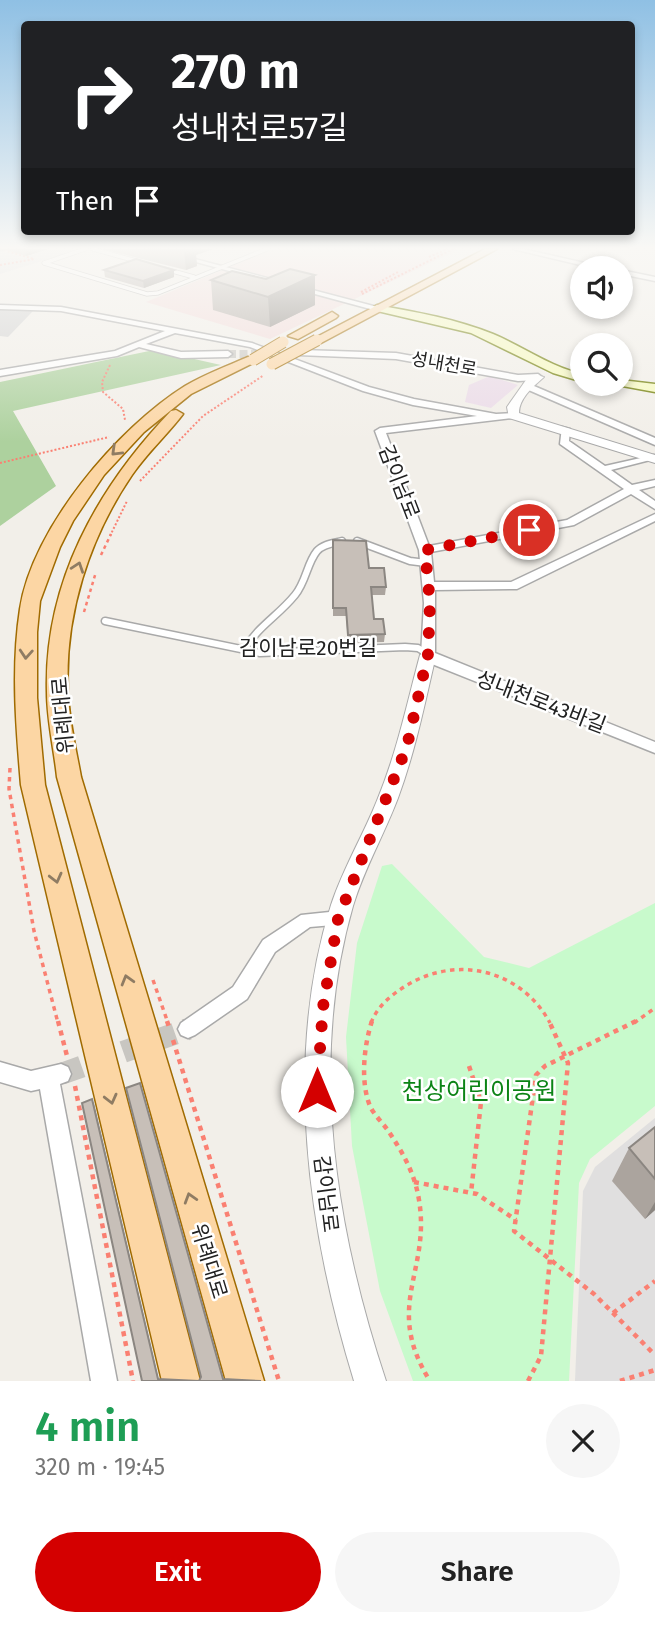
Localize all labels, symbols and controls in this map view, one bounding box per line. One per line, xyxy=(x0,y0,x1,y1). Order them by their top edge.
text: 270 m xyxy=(171,42,300,101)
icon: right xyxy=(56,49,147,140)
text: 성내천로57길 xyxy=(171,109,348,147)
icon: arrive xyxy=(128,182,166,220)
text: Then xyxy=(56,186,114,217)
map controls xyxy=(570,256,633,396)
button: sound xyxy=(570,256,633,319)
button: search xyxy=(570,333,633,396)
street label: 성내천로 xyxy=(409,347,479,381)
street label: 감이남로 xyxy=(373,441,425,523)
one-way arrow xyxy=(111,443,124,456)
pin xyxy=(499,500,559,560)
icon: arrive xyxy=(510,511,548,549)
one-way arrow xyxy=(70,562,84,574)
street label: 감이남로20번길 xyxy=(239,635,377,661)
one-way arrow xyxy=(19,649,34,660)
street label: 성내천로43바길 xyxy=(472,665,610,739)
street label: 위례대로 xyxy=(47,675,79,755)
one-way arrow xyxy=(48,872,62,884)
one-way arrow xyxy=(120,974,135,986)
position arrow xyxy=(280,1054,354,1128)
park label: 천상어린이공원 xyxy=(402,1077,556,1105)
one-way arrow xyxy=(103,1093,117,1105)
street label: 감이남로 xyxy=(308,1154,344,1234)
one-way arrow xyxy=(184,1192,199,1204)
street label: 위례대로 xyxy=(185,1220,233,1302)
text: 4 min xyxy=(35,1402,140,1452)
button: close xyxy=(546,1404,620,1478)
text: 320 m · 19:45 xyxy=(35,1453,165,1481)
button: Exit xyxy=(35,1532,321,1612)
button: Share xyxy=(335,1532,620,1612)

